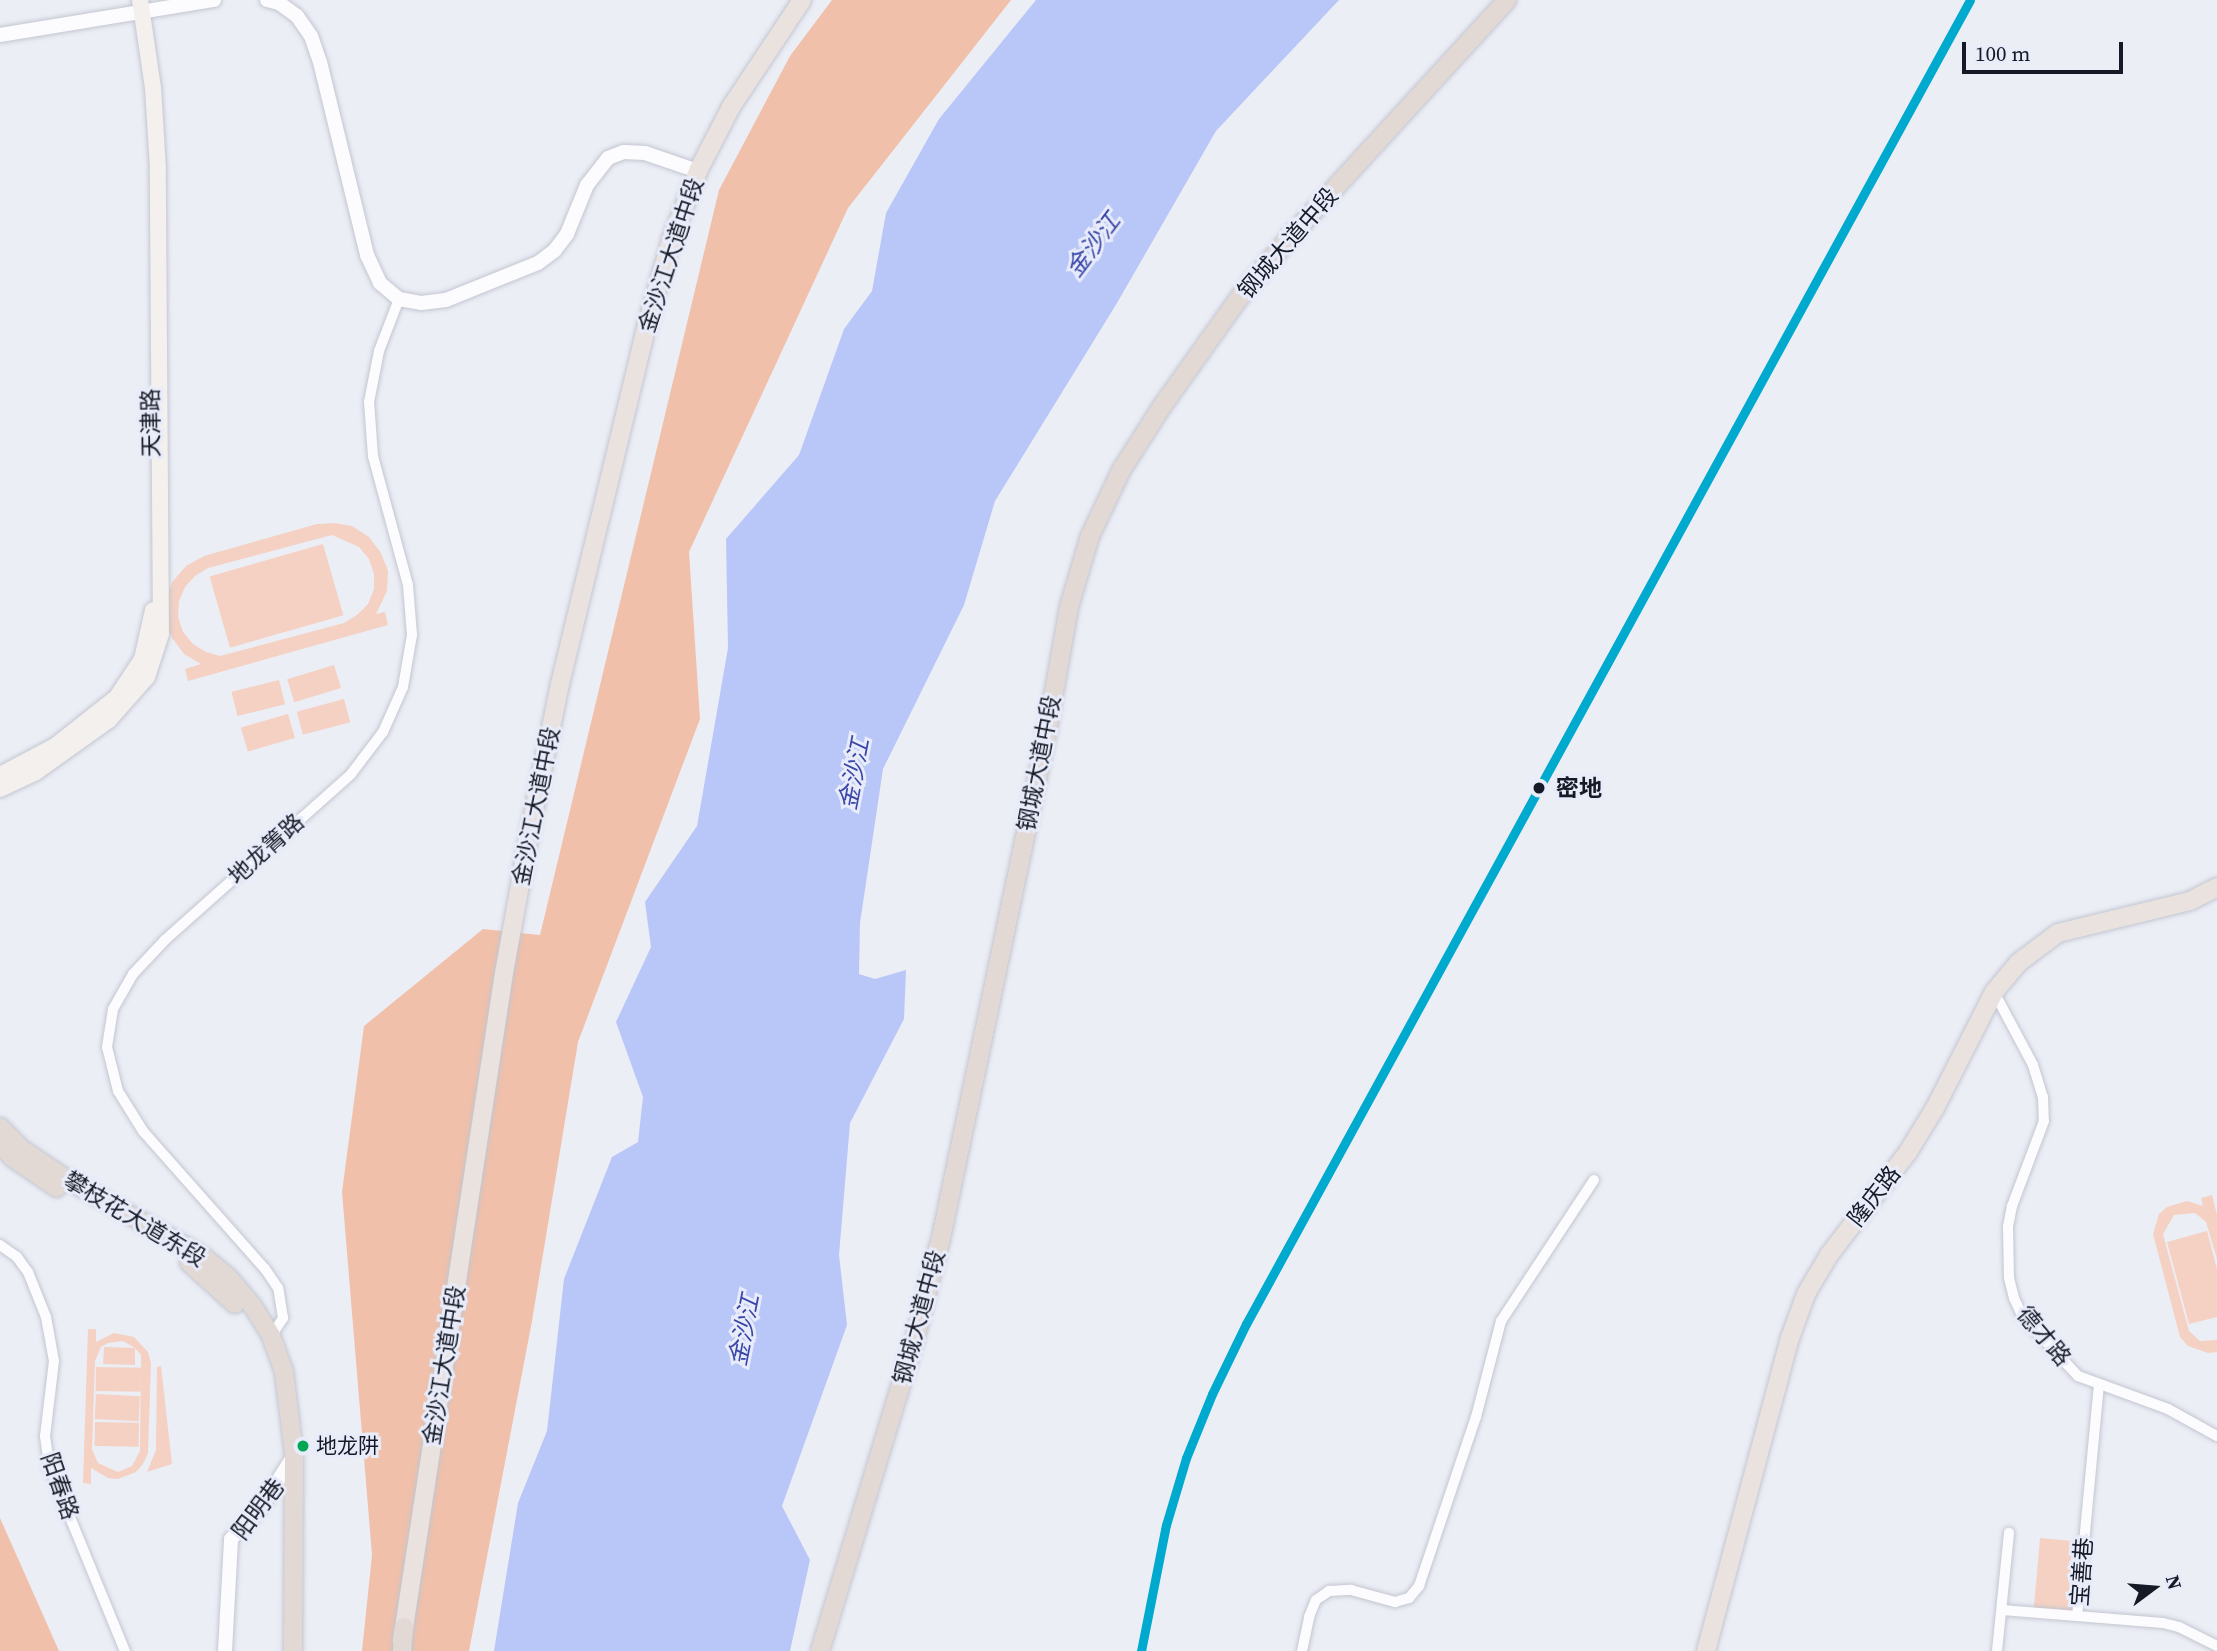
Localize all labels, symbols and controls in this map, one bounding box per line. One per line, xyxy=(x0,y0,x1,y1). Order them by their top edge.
scale bar xyxy=(1965,28,2126,72)
text: 100 m xyxy=(1975,39,2030,68)
street label: 金沙江大道中段 xyxy=(633,174,709,336)
street label: 钢城大道中段 xyxy=(1232,182,1344,304)
water label: 金沙江 xyxy=(1060,208,1126,282)
street label: 天津路 xyxy=(137,388,165,458)
street label: 钢城大道中段 xyxy=(1012,693,1066,833)
street label: 金沙江大道中段 xyxy=(507,724,565,888)
water label: 金沙江 xyxy=(833,736,875,812)
place label: 密地 xyxy=(1556,774,1602,802)
marker: 密地 xyxy=(1528,777,1550,799)
street label: 地龙箐路 xyxy=(223,808,309,890)
street label: 隆庆路 xyxy=(1842,1160,1906,1232)
street label: 攀枝花大道东段 xyxy=(59,1166,211,1272)
street label: 钢城大道中段 xyxy=(888,1247,950,1387)
street label: 金沙江大道中段 xyxy=(418,1283,470,1447)
water label: 金沙江 xyxy=(723,1292,765,1368)
street label: 德才路 xyxy=(2011,1301,2077,1371)
place label: 地龙阱 xyxy=(316,1433,379,1459)
marker: 地龙阱 xyxy=(296,1439,310,1453)
street label: 阳春路 xyxy=(36,1449,84,1523)
street label: 阳明巷 xyxy=(226,1473,290,1545)
street label: 宝善巷 xyxy=(2066,1537,2098,1607)
north arrow xyxy=(2119,1553,2189,1623)
text: N xyxy=(2160,1572,2189,1592)

